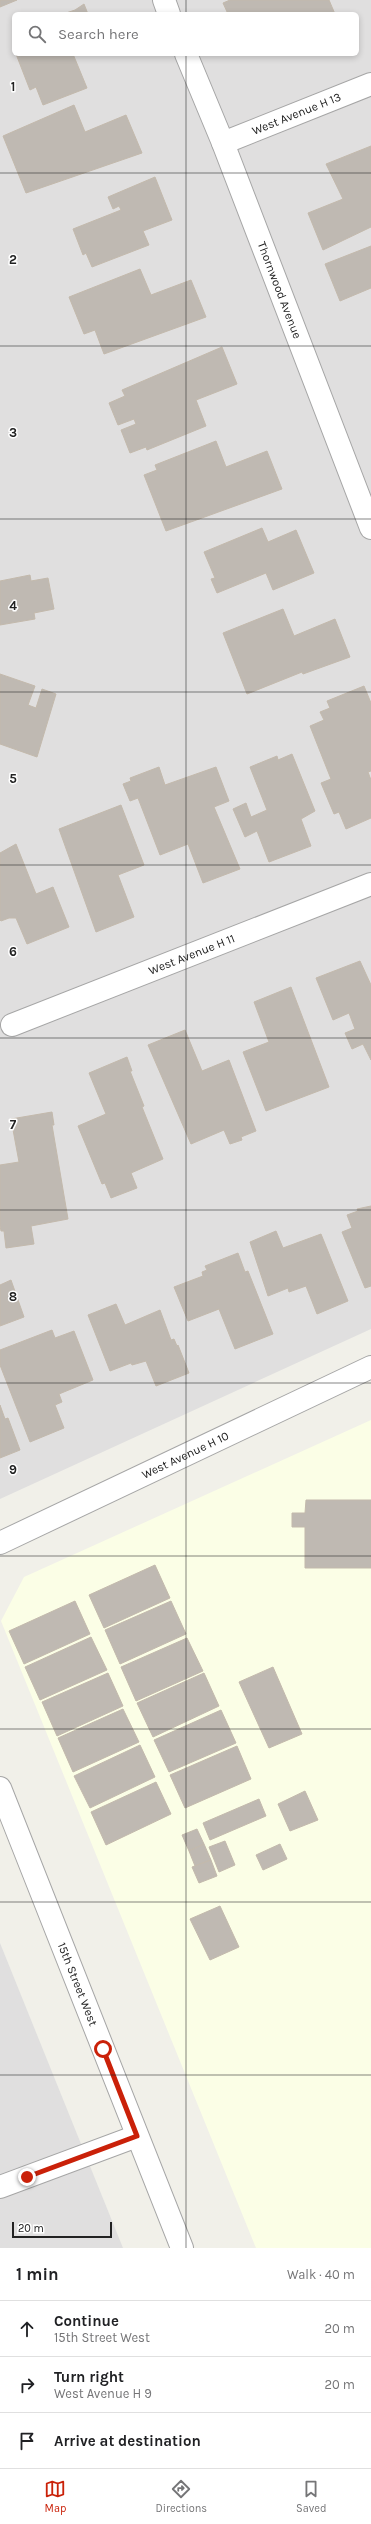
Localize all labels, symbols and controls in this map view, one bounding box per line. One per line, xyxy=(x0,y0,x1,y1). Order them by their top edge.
search box xyxy=(12,12,359,56)
icon: search xyxy=(26,23,48,45)
text: Search here xyxy=(58,25,139,43)
text: 1 xyxy=(11,79,15,94)
street label: West Avenue H 13 xyxy=(250,90,343,138)
street label: Thornwood Avenue xyxy=(255,240,305,341)
text: 2 xyxy=(9,252,17,267)
text: 3 xyxy=(9,425,17,440)
text: 4 xyxy=(9,598,17,613)
text: 5 xyxy=(9,771,17,786)
street label: West Avenue H 11 xyxy=(147,931,237,978)
text: 6 xyxy=(9,944,17,959)
text: 7 xyxy=(10,1117,17,1132)
text: 8 xyxy=(9,1289,17,1304)
street label: West Avenue H 10 xyxy=(139,1429,231,1482)
text: 9 xyxy=(9,1462,17,1477)
street label: 15th Street West xyxy=(55,1940,101,2028)
route start xyxy=(94,2040,112,2058)
route end xyxy=(18,2168,36,2186)
scale bar xyxy=(12,2220,112,2239)
text: 20 m xyxy=(18,2222,44,2235)
text: 1 min xyxy=(16,2264,59,2284)
text: Walk · 40 m xyxy=(287,2267,355,2282)
text: Continue xyxy=(54,2312,119,2330)
icon: ahead xyxy=(16,2318,38,2340)
text: 20 m xyxy=(325,2321,355,2336)
text: 15th Street West xyxy=(54,2330,150,2345)
text: Turn right xyxy=(54,2368,124,2386)
icon: right xyxy=(16,2374,38,2396)
text: 20 m xyxy=(325,2377,355,2392)
text: West Avenue H 9 xyxy=(54,2386,152,2401)
icon: arrive xyxy=(16,2430,38,2452)
text: Arrive at destination xyxy=(54,2432,201,2450)
tab: Map xyxy=(44,2478,66,2515)
tab: Directions xyxy=(155,2478,207,2515)
tab: Saved xyxy=(296,2478,327,2515)

